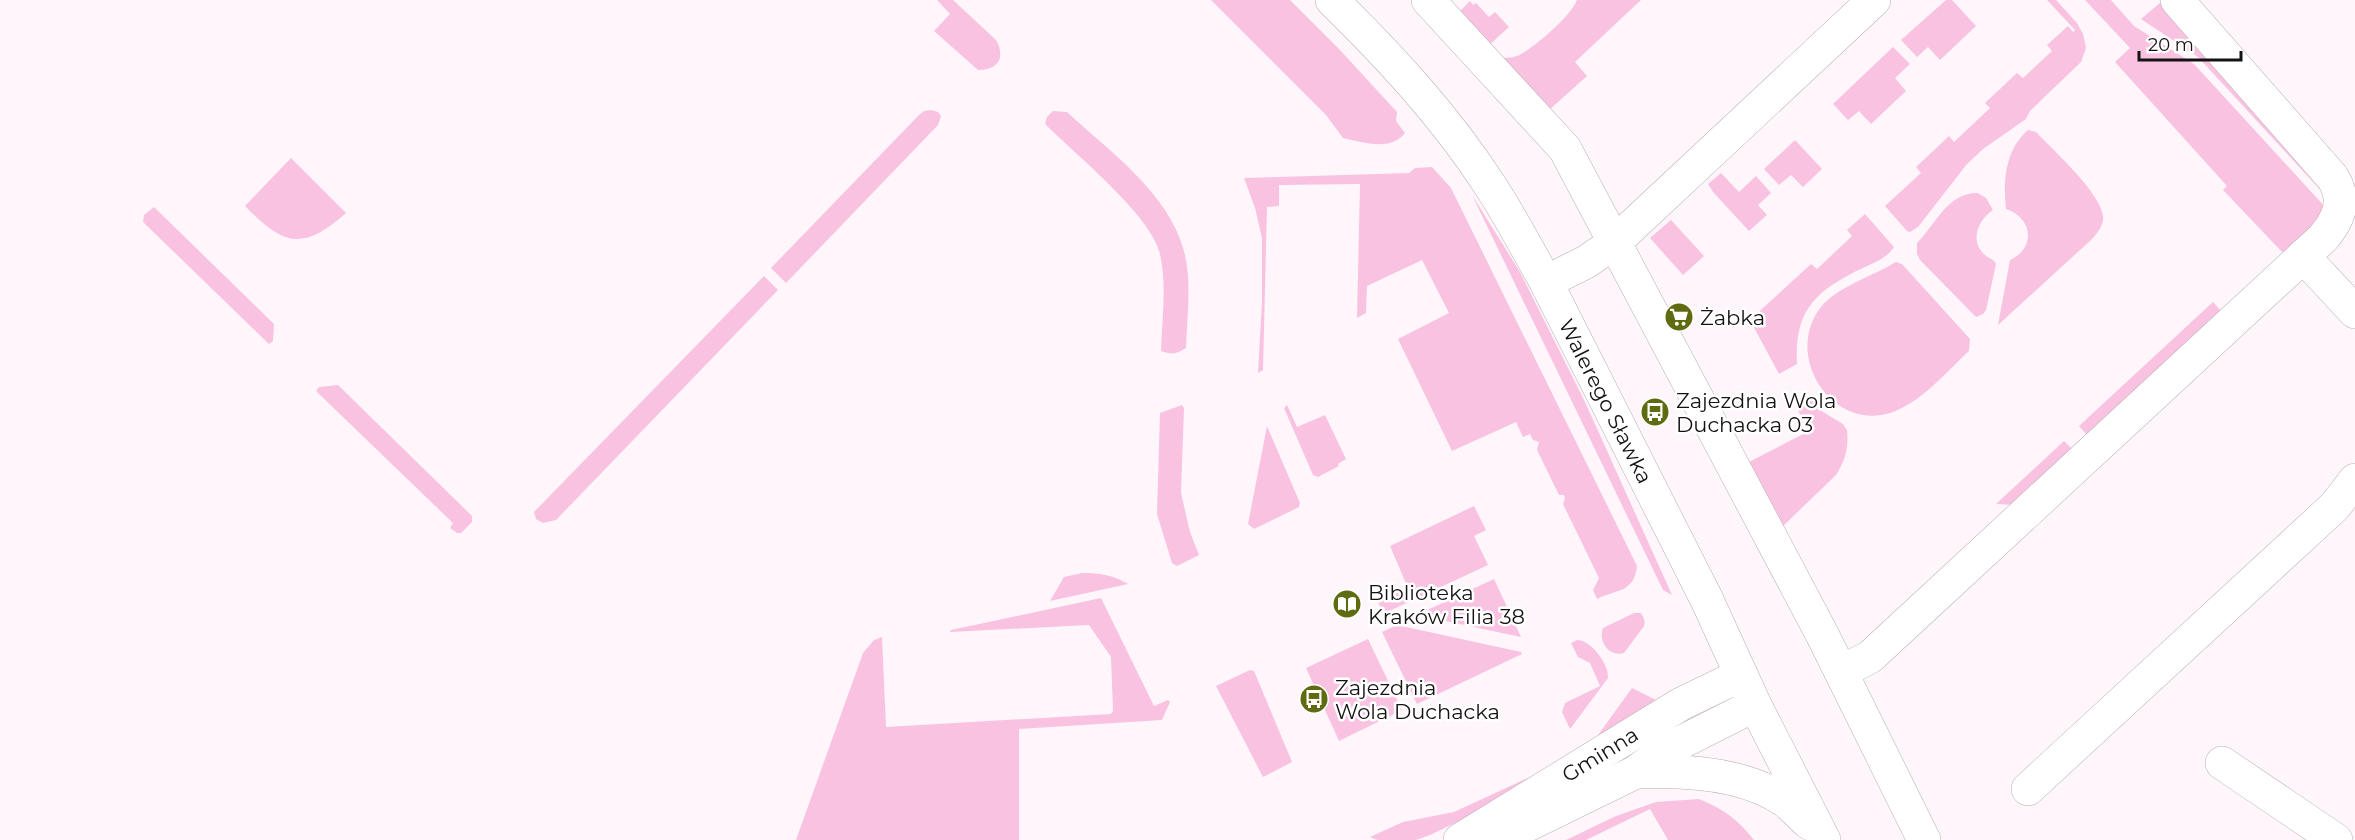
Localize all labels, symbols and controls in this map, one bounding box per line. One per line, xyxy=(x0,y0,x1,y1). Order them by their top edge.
scale bar xyxy=(2139,24,2241,62)
text: 20 m xyxy=(2148,34,2194,56)
supermarket icon: Żabka xyxy=(1663,301,1695,333)
place label: Żabka xyxy=(1700,305,1765,330)
street label: Walerego Sławka xyxy=(1554,314,1658,487)
place label: Zajezdnia Wola Duchacka 03 xyxy=(1676,388,1836,437)
bus stop icon: Zajezdnia Wola Duchacka 03 xyxy=(1639,396,1671,428)
place label: Biblioteka Kraków Filia 38 xyxy=(1368,580,1525,629)
library icon: Biblioteka Kraków Filia 38 xyxy=(1331,588,1363,620)
place label: Zajezdnia Wola Duchacka xyxy=(1335,675,1500,724)
bus stop icon: Zajezdnia Wola Duchacka xyxy=(1298,683,1330,715)
street label: Gminna xyxy=(1557,721,1642,787)

